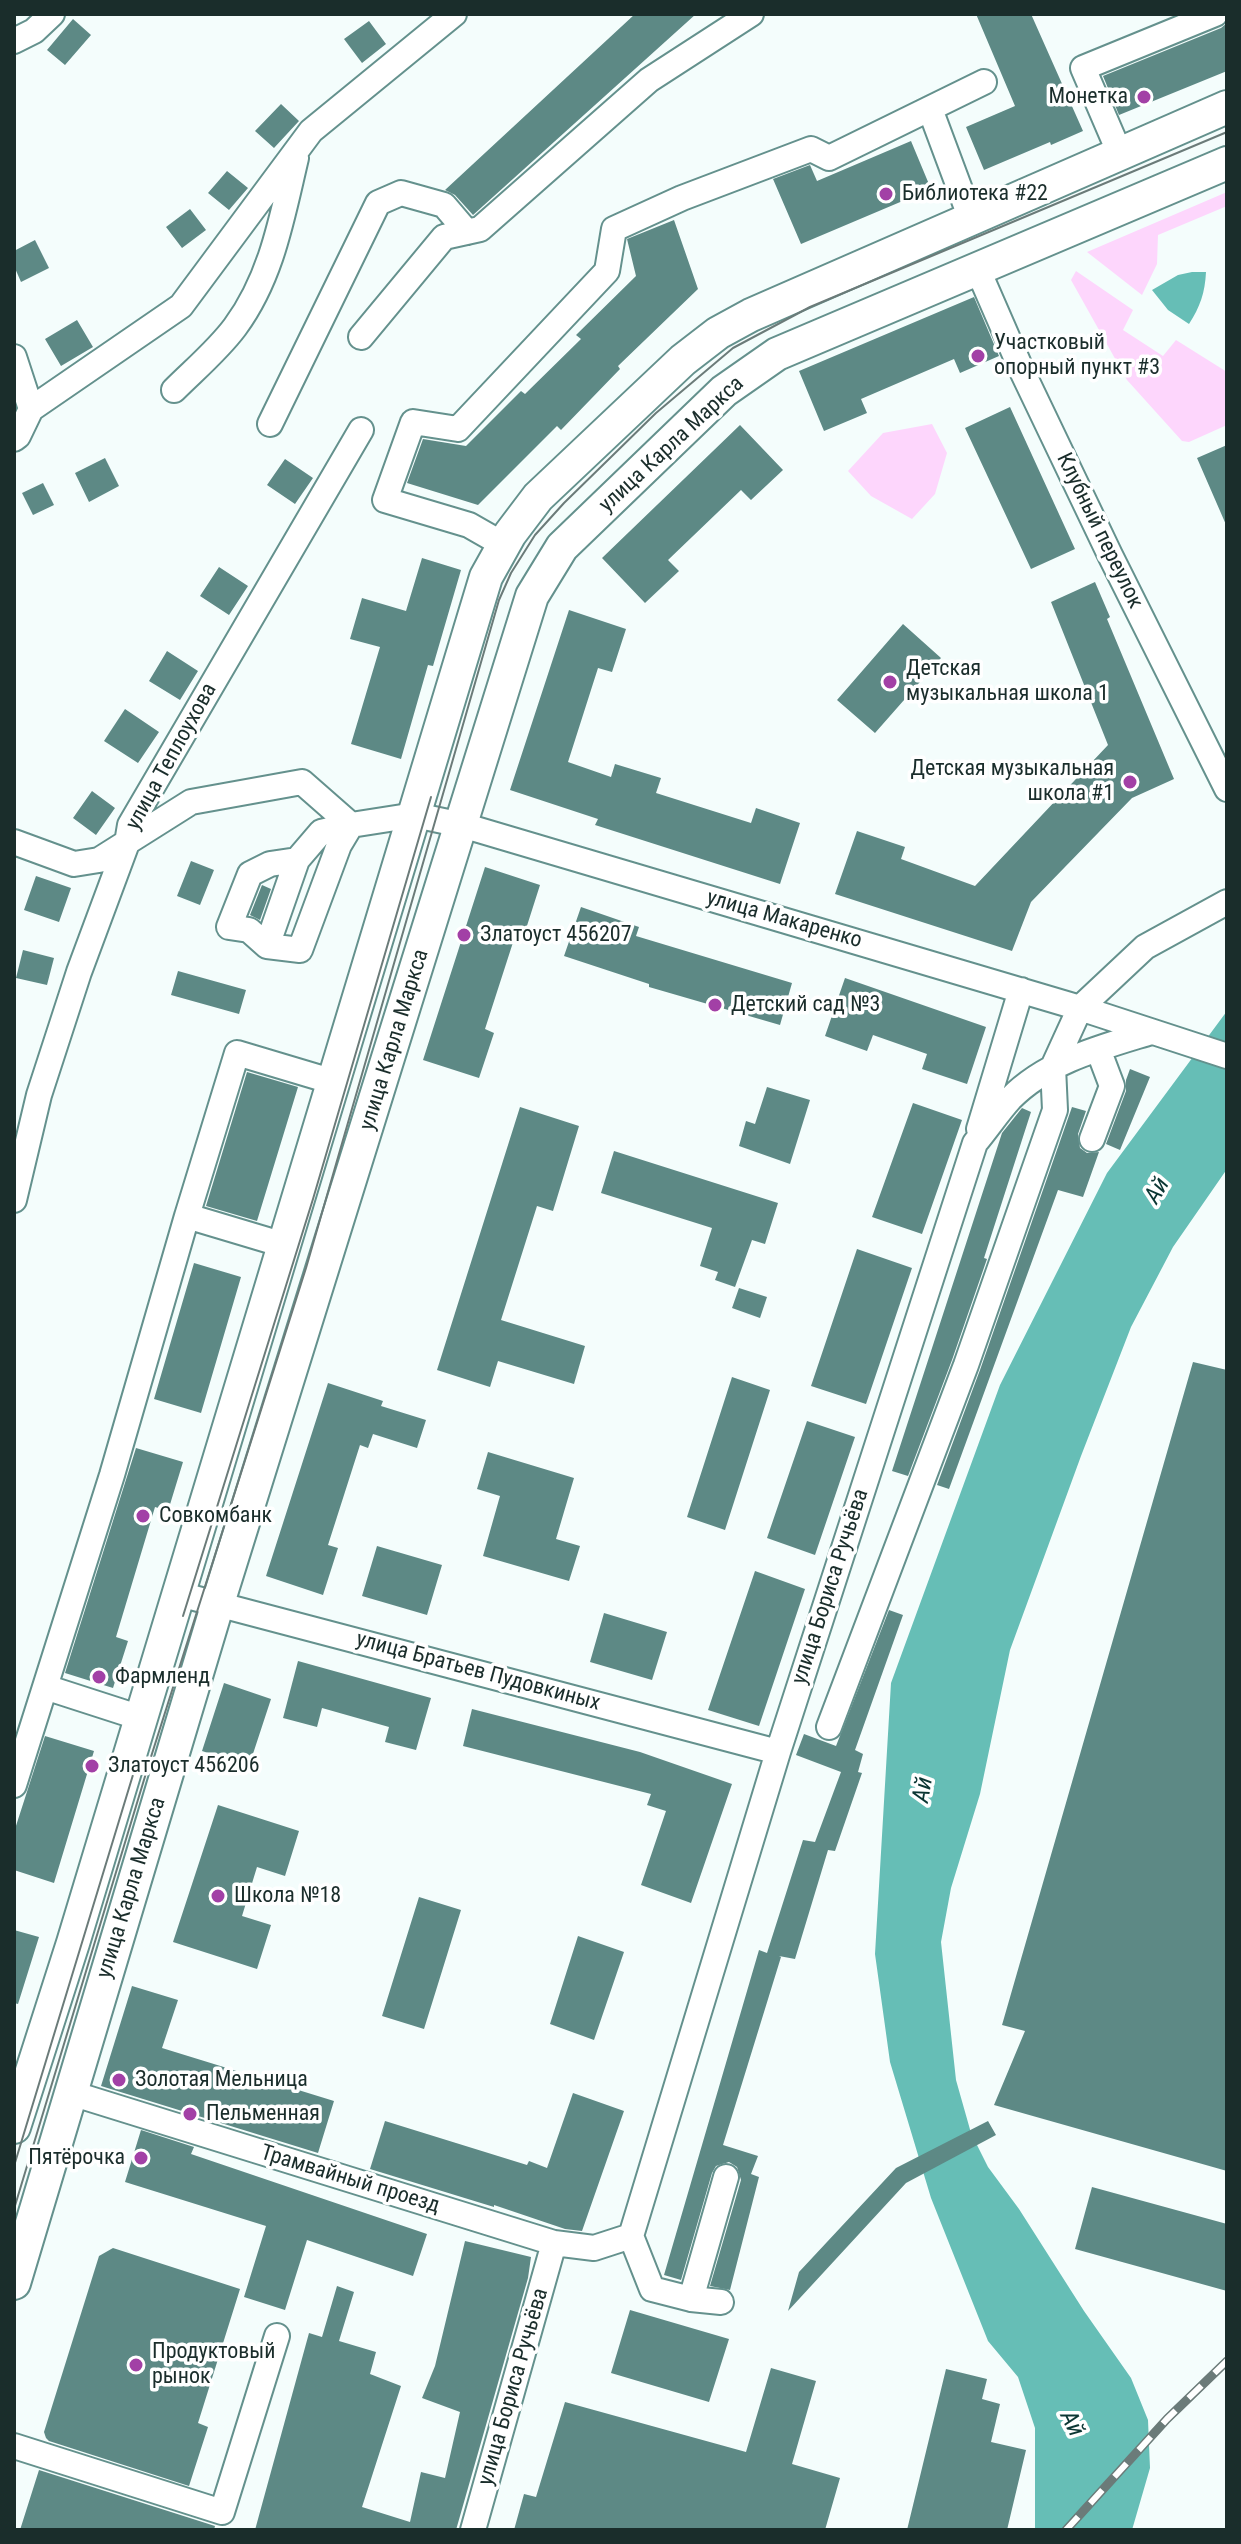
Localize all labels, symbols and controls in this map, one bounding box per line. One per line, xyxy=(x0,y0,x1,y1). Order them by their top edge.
place label: Монетка xyxy=(1048,84,1128,110)
marker: Монетка xyxy=(1135,88,1153,106)
place label: Библиотека #22 xyxy=(902,181,1048,207)
marker: Библиотека #22 xyxy=(877,185,895,203)
place label: Участковый опорный пункт #3 xyxy=(994,330,1160,382)
marker: Участковый опорный пункт #3 xyxy=(969,347,987,365)
street label: улица Карла Маркса xyxy=(594,371,750,519)
street label: Клубный переулок xyxy=(1050,449,1148,613)
place label: Детская музыкальная школа 1 xyxy=(906,656,1109,708)
marker: Детская музыкальная школа 1 xyxy=(881,673,899,691)
street label: улица Теплоухова xyxy=(121,679,223,835)
place label: Детская музыкальная школа #1 xyxy=(910,756,1114,808)
marker: Детская музыкальная школа #1 xyxy=(1121,773,1139,791)
street label: улица Макаренко xyxy=(703,885,865,955)
place label: Златоуст 456207 xyxy=(480,922,632,948)
marker: Златоуст 456207 xyxy=(455,926,473,944)
street label: улица Карла Маркса xyxy=(355,946,435,1134)
place label: Детский сад №3 xyxy=(731,992,880,1018)
marker: Детский сад №3 xyxy=(706,996,724,1014)
water label: Ай xyxy=(1139,1173,1177,1209)
street label: улица Бориса Ручьёва xyxy=(787,1486,875,1688)
place label: Совкомбанк xyxy=(159,1503,272,1529)
marker: Совкомбанк xyxy=(134,1507,152,1525)
street label: улица Братьев Пудовкиных xyxy=(353,1627,603,1717)
place label: Фармленд xyxy=(115,1664,210,1690)
marker: Фармленд xyxy=(90,1668,108,1686)
place label: Златоуст 456206 xyxy=(108,1753,260,1779)
marker: Златоуст 456206 xyxy=(83,1757,101,1775)
water label: Ай xyxy=(908,1775,940,1805)
street label: улица Карла Маркса xyxy=(92,1794,172,1982)
place label: Школа №18 xyxy=(234,1883,341,1909)
marker: Школа №18 xyxy=(209,1887,227,1905)
place label: Золотая Мельница xyxy=(135,2067,308,2093)
marker: Золотая Мельница xyxy=(110,2071,128,2089)
place label: Пельменная xyxy=(206,2101,320,2127)
marker: Пельменная xyxy=(181,2105,199,2123)
street label: Трамвайный проезд xyxy=(257,2140,443,2220)
place label: Пятёрочка xyxy=(28,2145,125,2171)
marker: Пятёрочка xyxy=(132,2149,150,2167)
street label: улица Бориса Ручьёва xyxy=(473,2285,555,2489)
place label: Продуктовый рынок xyxy=(152,2339,275,2390)
marker: Продуктовый рынок xyxy=(127,2356,145,2374)
water label: Ай xyxy=(1053,2406,1089,2442)

